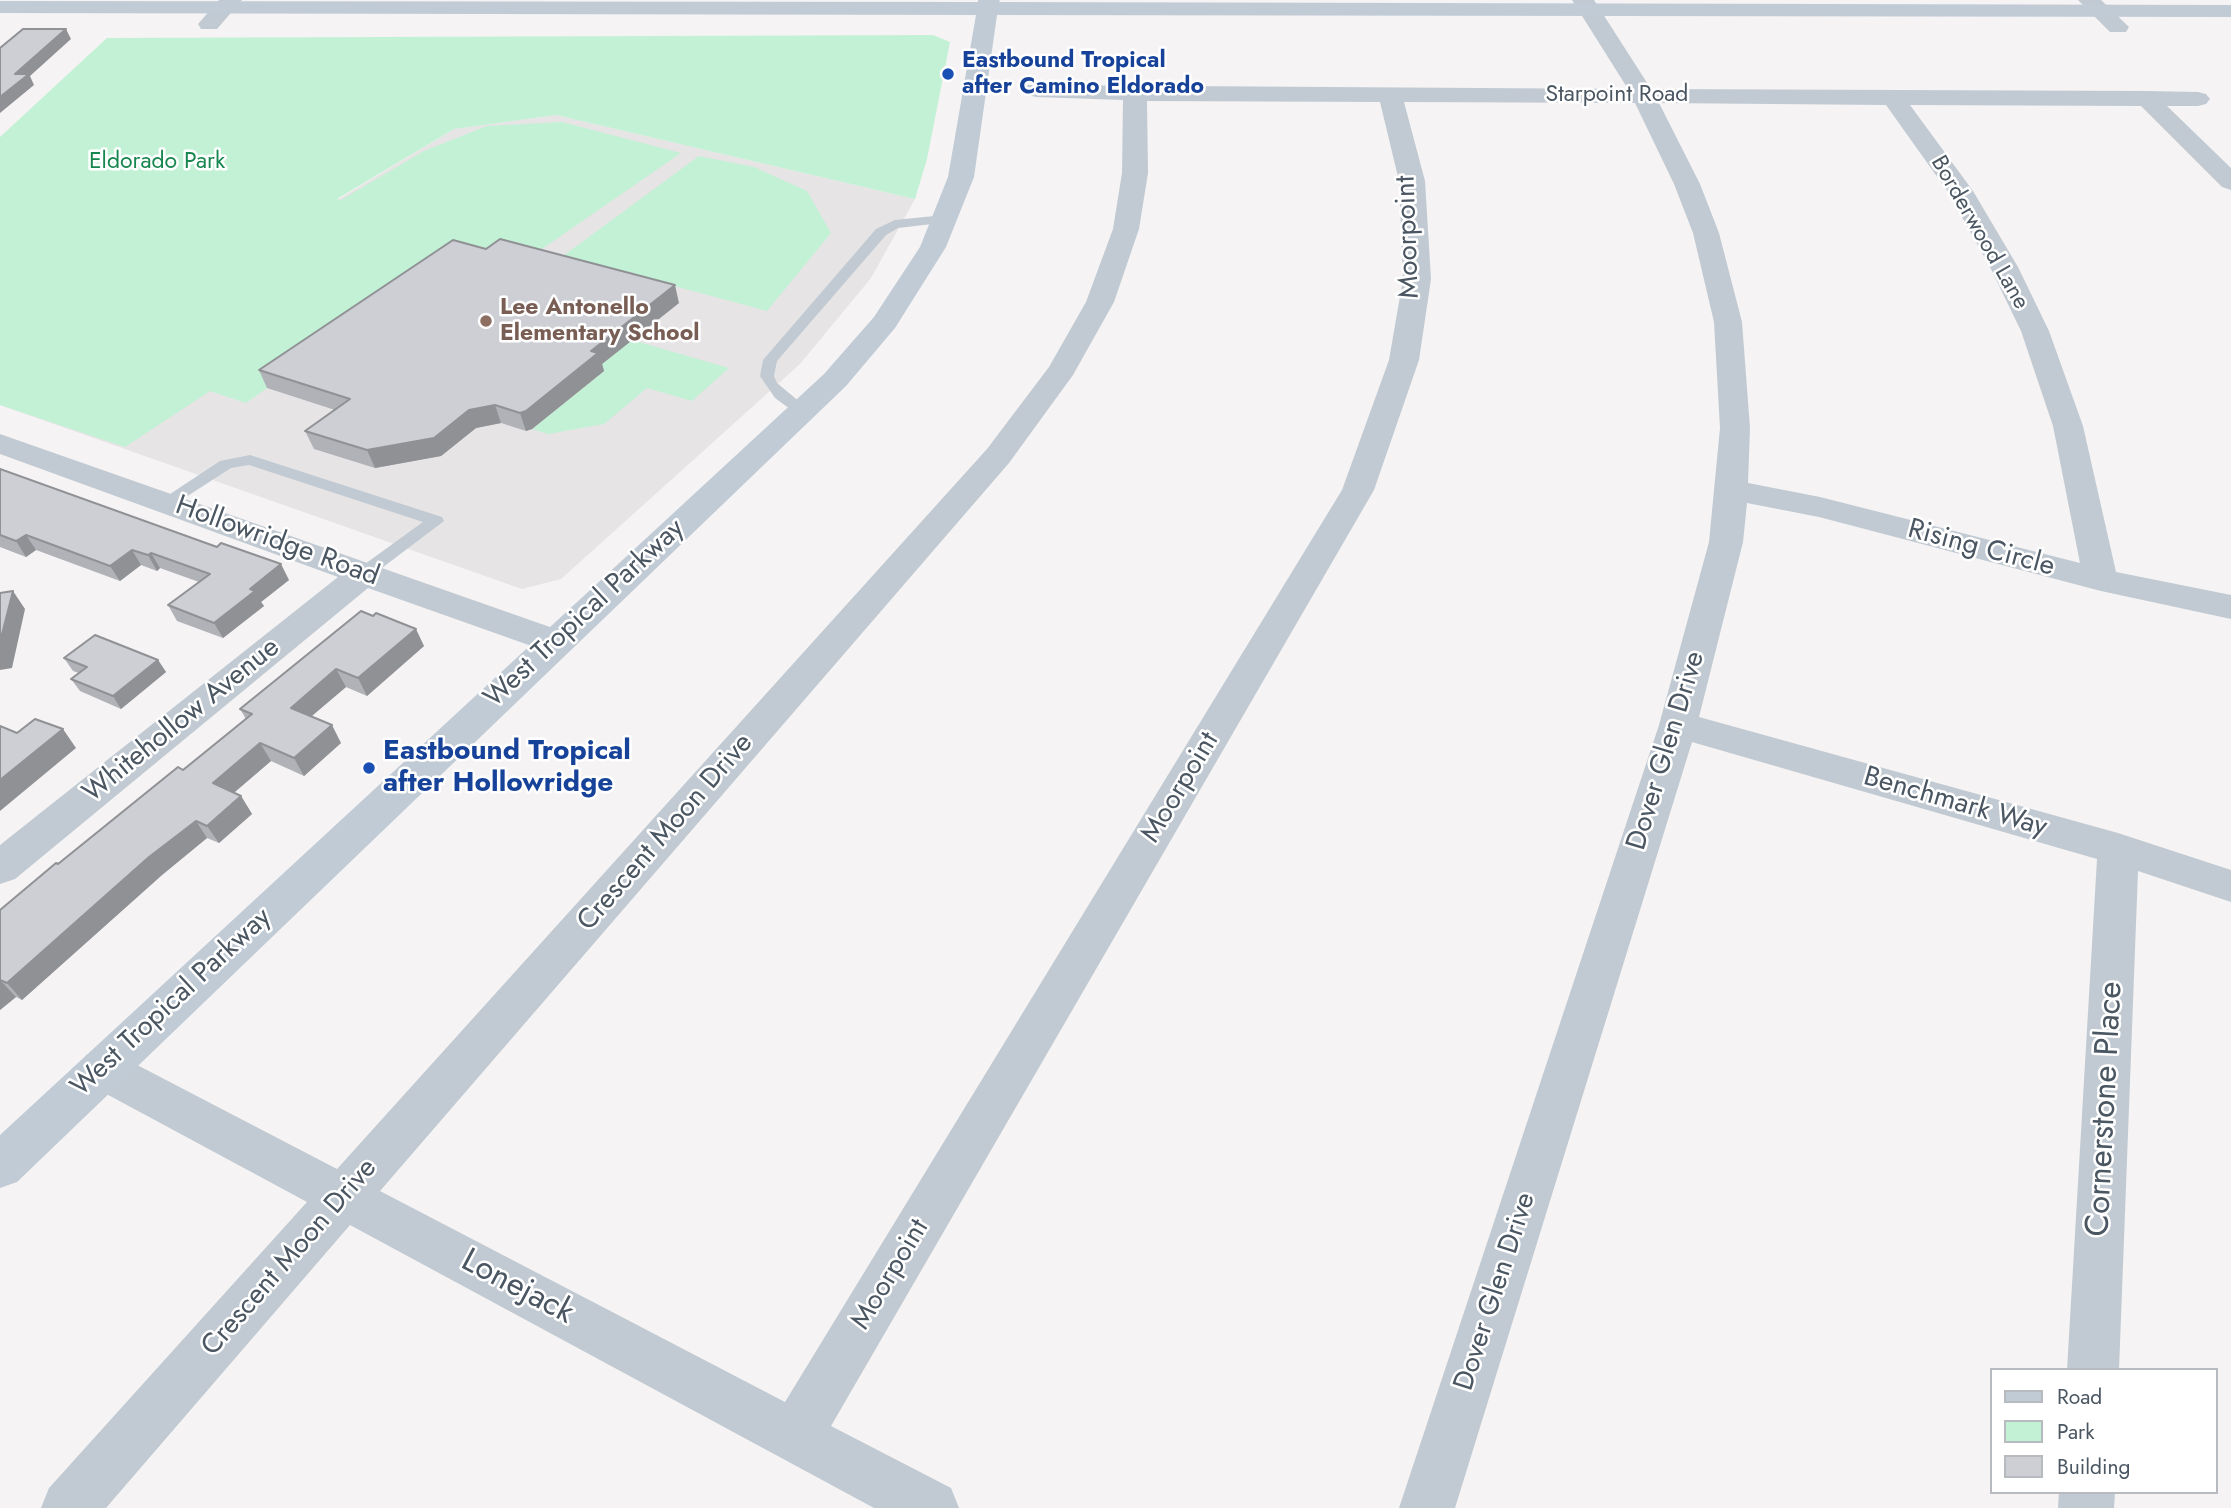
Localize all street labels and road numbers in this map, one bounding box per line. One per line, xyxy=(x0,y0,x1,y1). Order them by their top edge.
street label: Starpoint Road xyxy=(1546,81,1688,109)
street label: Borderwood Lane xyxy=(1924,151,2034,315)
street label: Moorpoint xyxy=(1390,175,1428,299)
street label: Hollowridge Road xyxy=(171,490,383,594)
street label: West Tropical Parkway xyxy=(478,513,692,715)
street label: Rising Circle xyxy=(1904,513,2058,585)
street label: Whitehollow Avenue xyxy=(77,631,287,811)
street label: Dover Glen Drive xyxy=(1621,648,1713,854)
street label: Moorpoint xyxy=(1135,727,1227,849)
street label: Crescent Moon Drive xyxy=(571,728,761,938)
street label: Benchmark Way xyxy=(1860,761,2050,845)
street label: West Tropical Parkway xyxy=(65,902,279,1104)
street label: Cornerstone Place xyxy=(2080,980,2132,1238)
street label: Crescent Moon Drive xyxy=(195,1153,385,1363)
street label: Dover Glen Drive xyxy=(1448,1189,1544,1395)
street label: Moorpoint xyxy=(845,1214,937,1336)
street label: Lonejack xyxy=(454,1242,580,1334)

